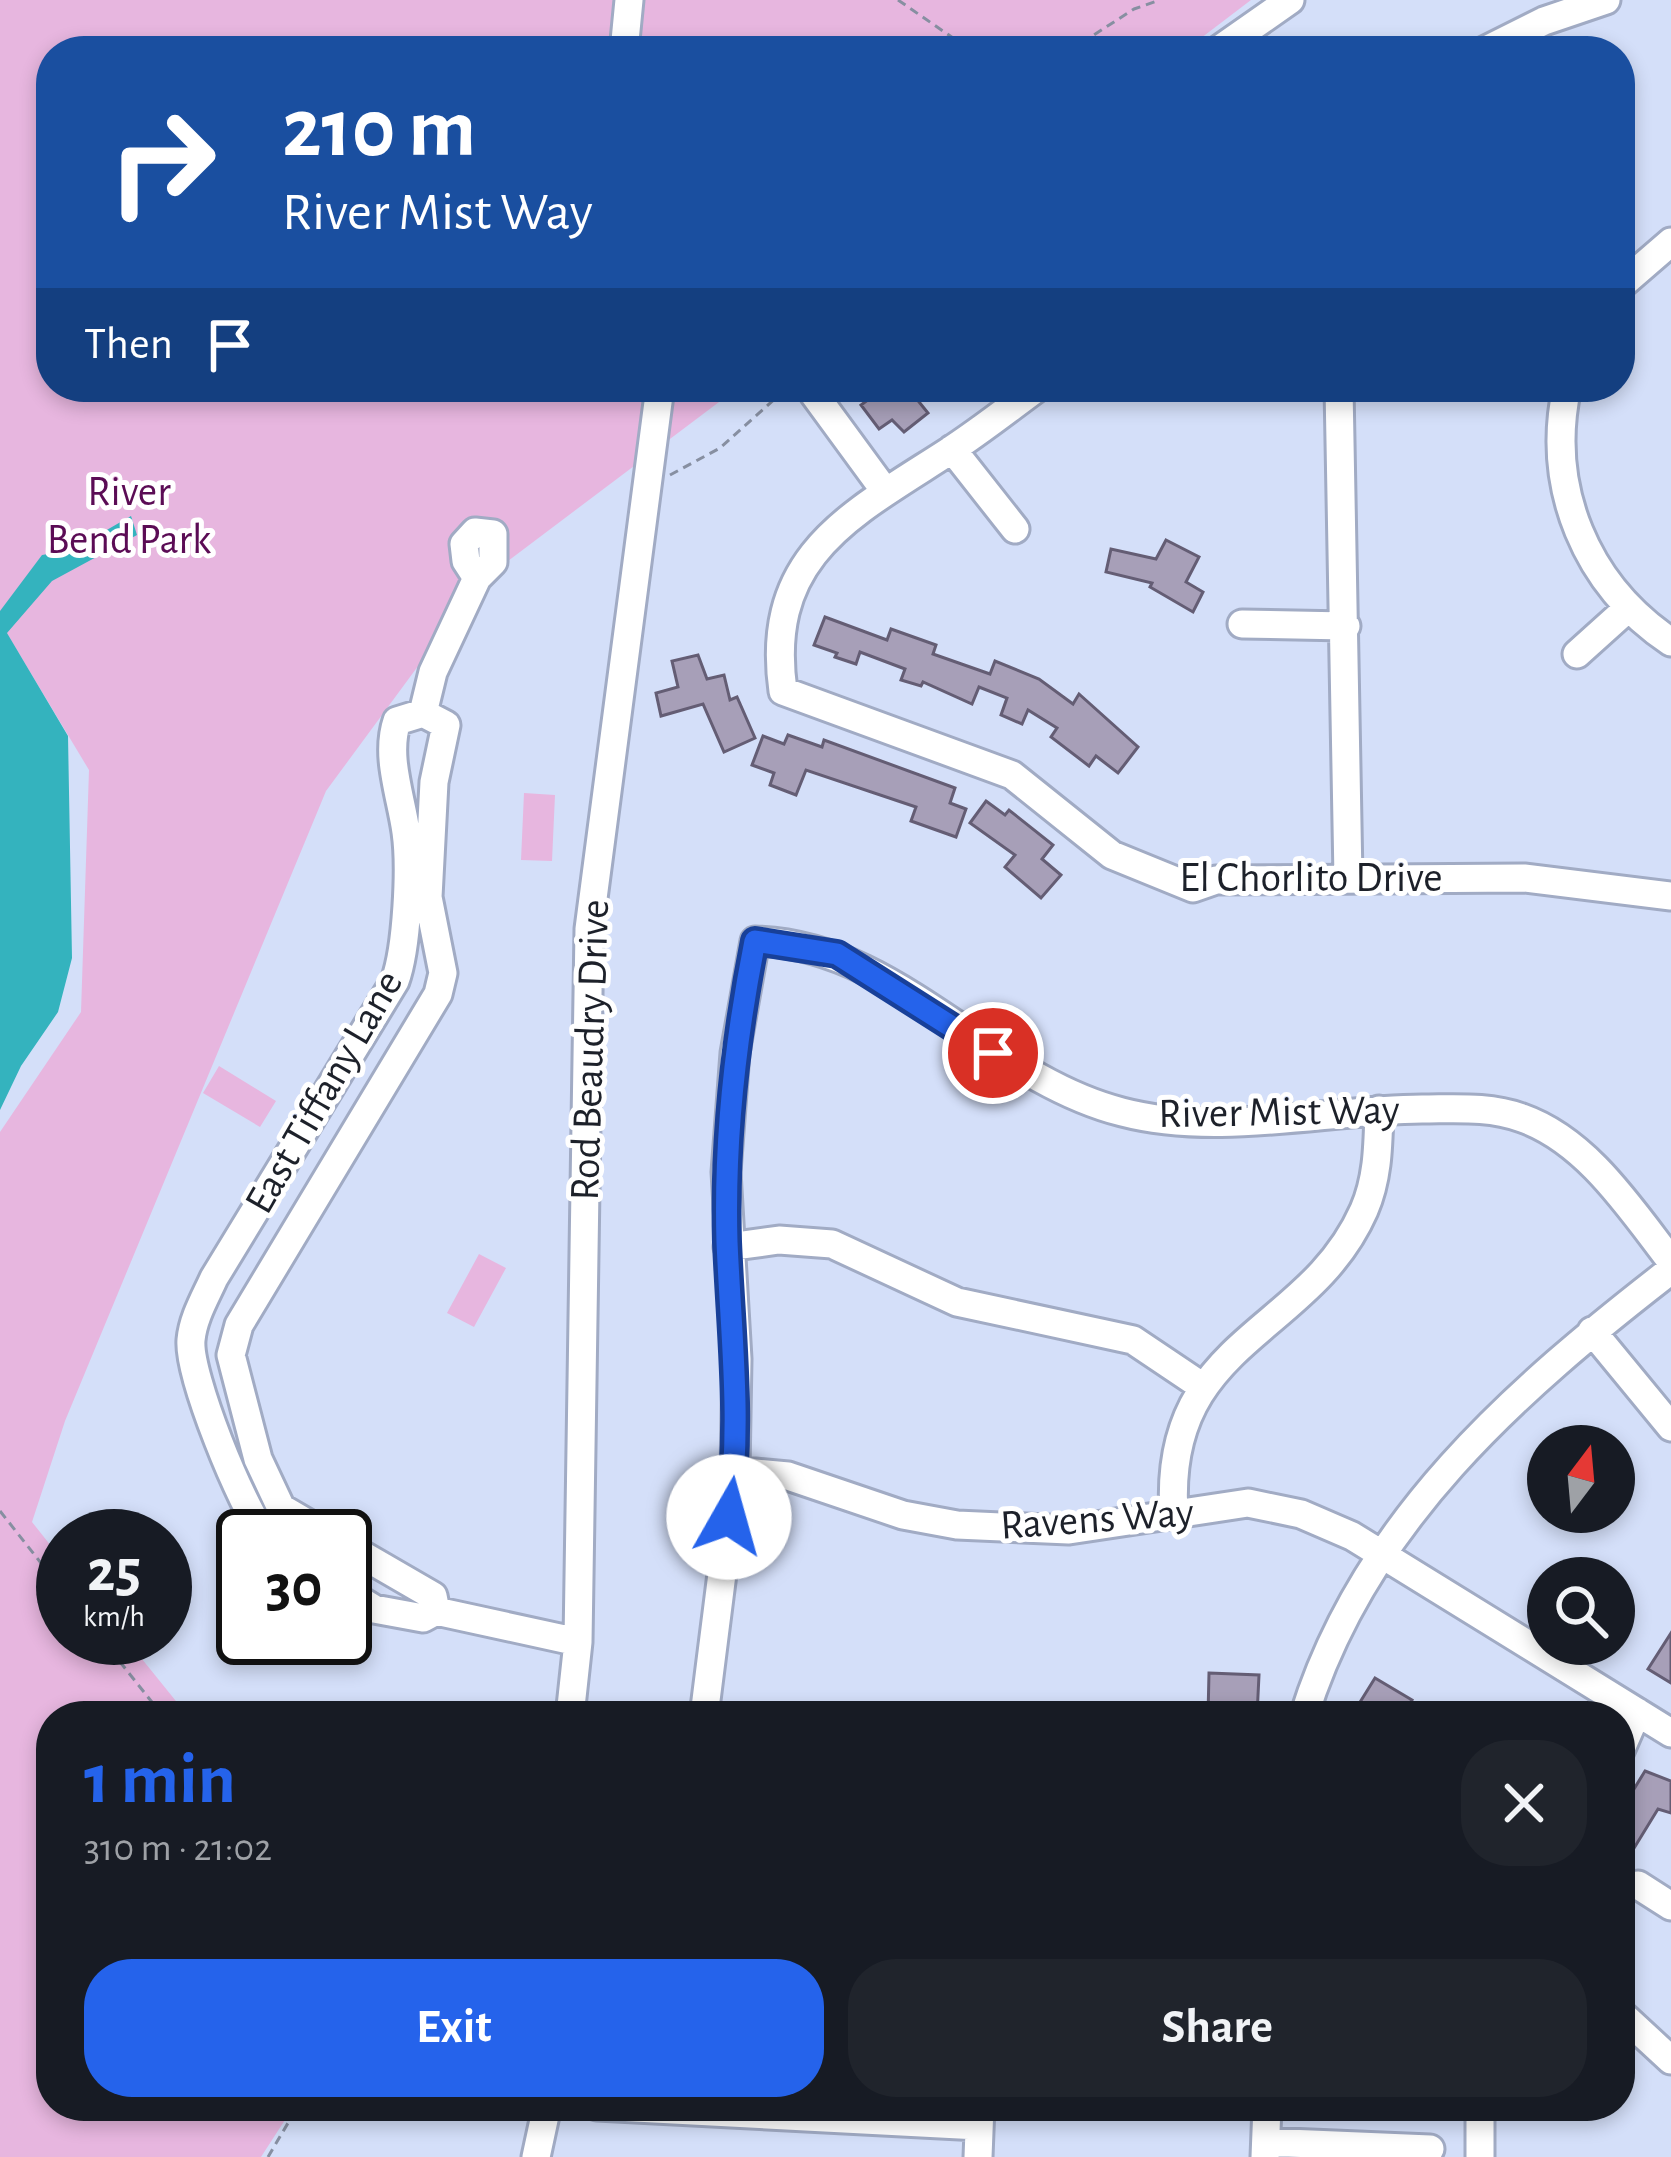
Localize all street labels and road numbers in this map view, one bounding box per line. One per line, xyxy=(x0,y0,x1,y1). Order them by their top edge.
street label: El Chorlito Drive xyxy=(1179,857,1443,899)
street label: Rod Beaudry Drive xyxy=(564,899,616,1201)
street label: East Tiffany Lane xyxy=(238,963,410,1221)
street label: River Mist Way xyxy=(1158,1089,1400,1135)
street label: Ravens Way xyxy=(999,1491,1195,1547)

